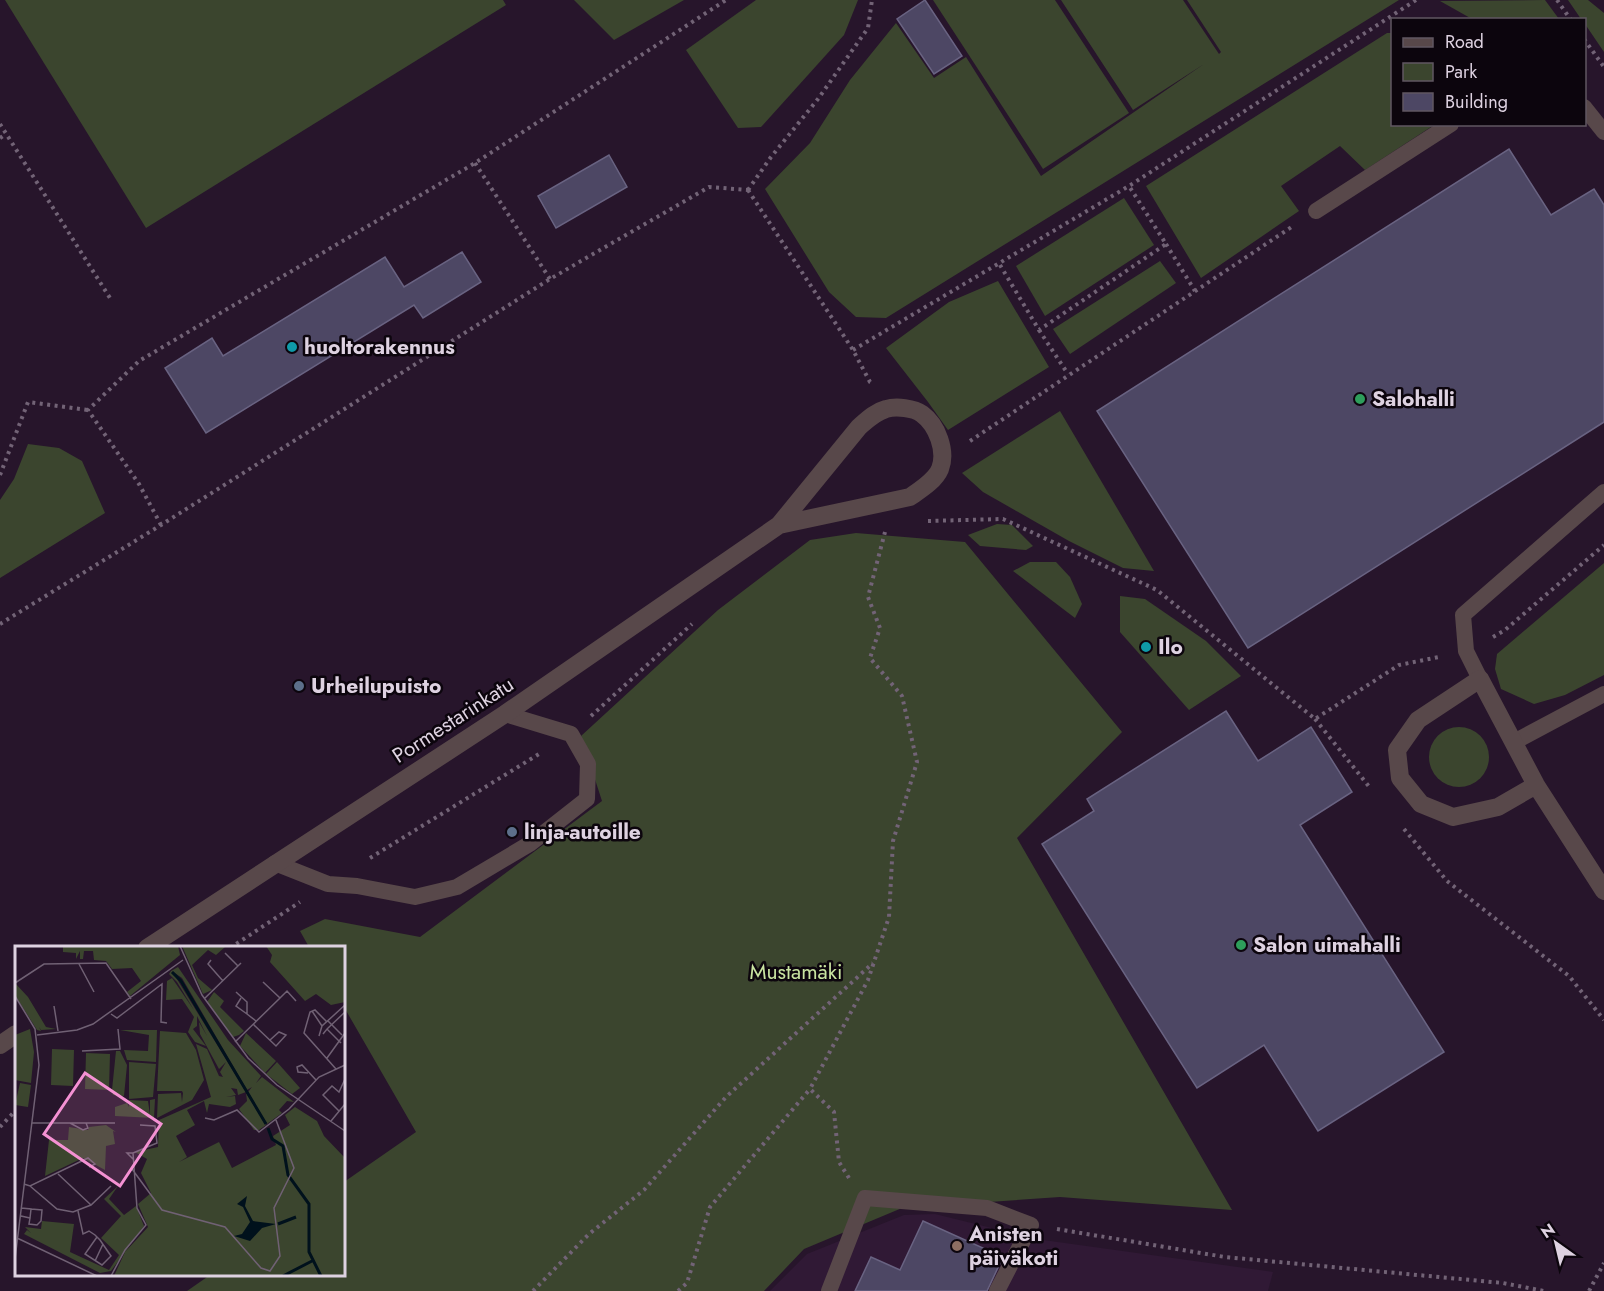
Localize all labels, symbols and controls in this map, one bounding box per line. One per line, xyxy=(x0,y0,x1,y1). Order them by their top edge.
legend xyxy=(1391,18,1586,126)
text: Road xyxy=(1445,29,1484,55)
text: Park xyxy=(1445,59,1477,85)
text: Building xyxy=(1445,89,1508,115)
place label: huoltorakennus xyxy=(304,332,455,362)
marker: huoltorakennus xyxy=(285,340,299,354)
place label: Salohalli xyxy=(1372,384,1455,414)
marker: Salohalli xyxy=(1353,392,1367,406)
place label: Ilo xyxy=(1158,632,1183,662)
marker: Ilo xyxy=(1139,640,1153,654)
street label: Pormestarinkatu xyxy=(386,669,520,771)
place label: Urheilupuisto xyxy=(311,671,441,701)
marker: Urheilupuisto xyxy=(292,679,306,693)
place label: linja-autoille xyxy=(524,817,641,847)
marker: linja-autoille xyxy=(505,825,519,839)
place label: Salon uimahalli xyxy=(1253,930,1401,960)
marker: Salon uimahalli xyxy=(1234,938,1248,952)
inset map xyxy=(15,946,345,1276)
park label: Mustamäki xyxy=(750,957,842,987)
north arrow xyxy=(1526,1213,1586,1273)
text: N xyxy=(1536,1218,1560,1244)
place label: Anisten päiväkoti xyxy=(968,1219,1058,1273)
marker: Anisten päiväkoti xyxy=(950,1239,964,1253)

